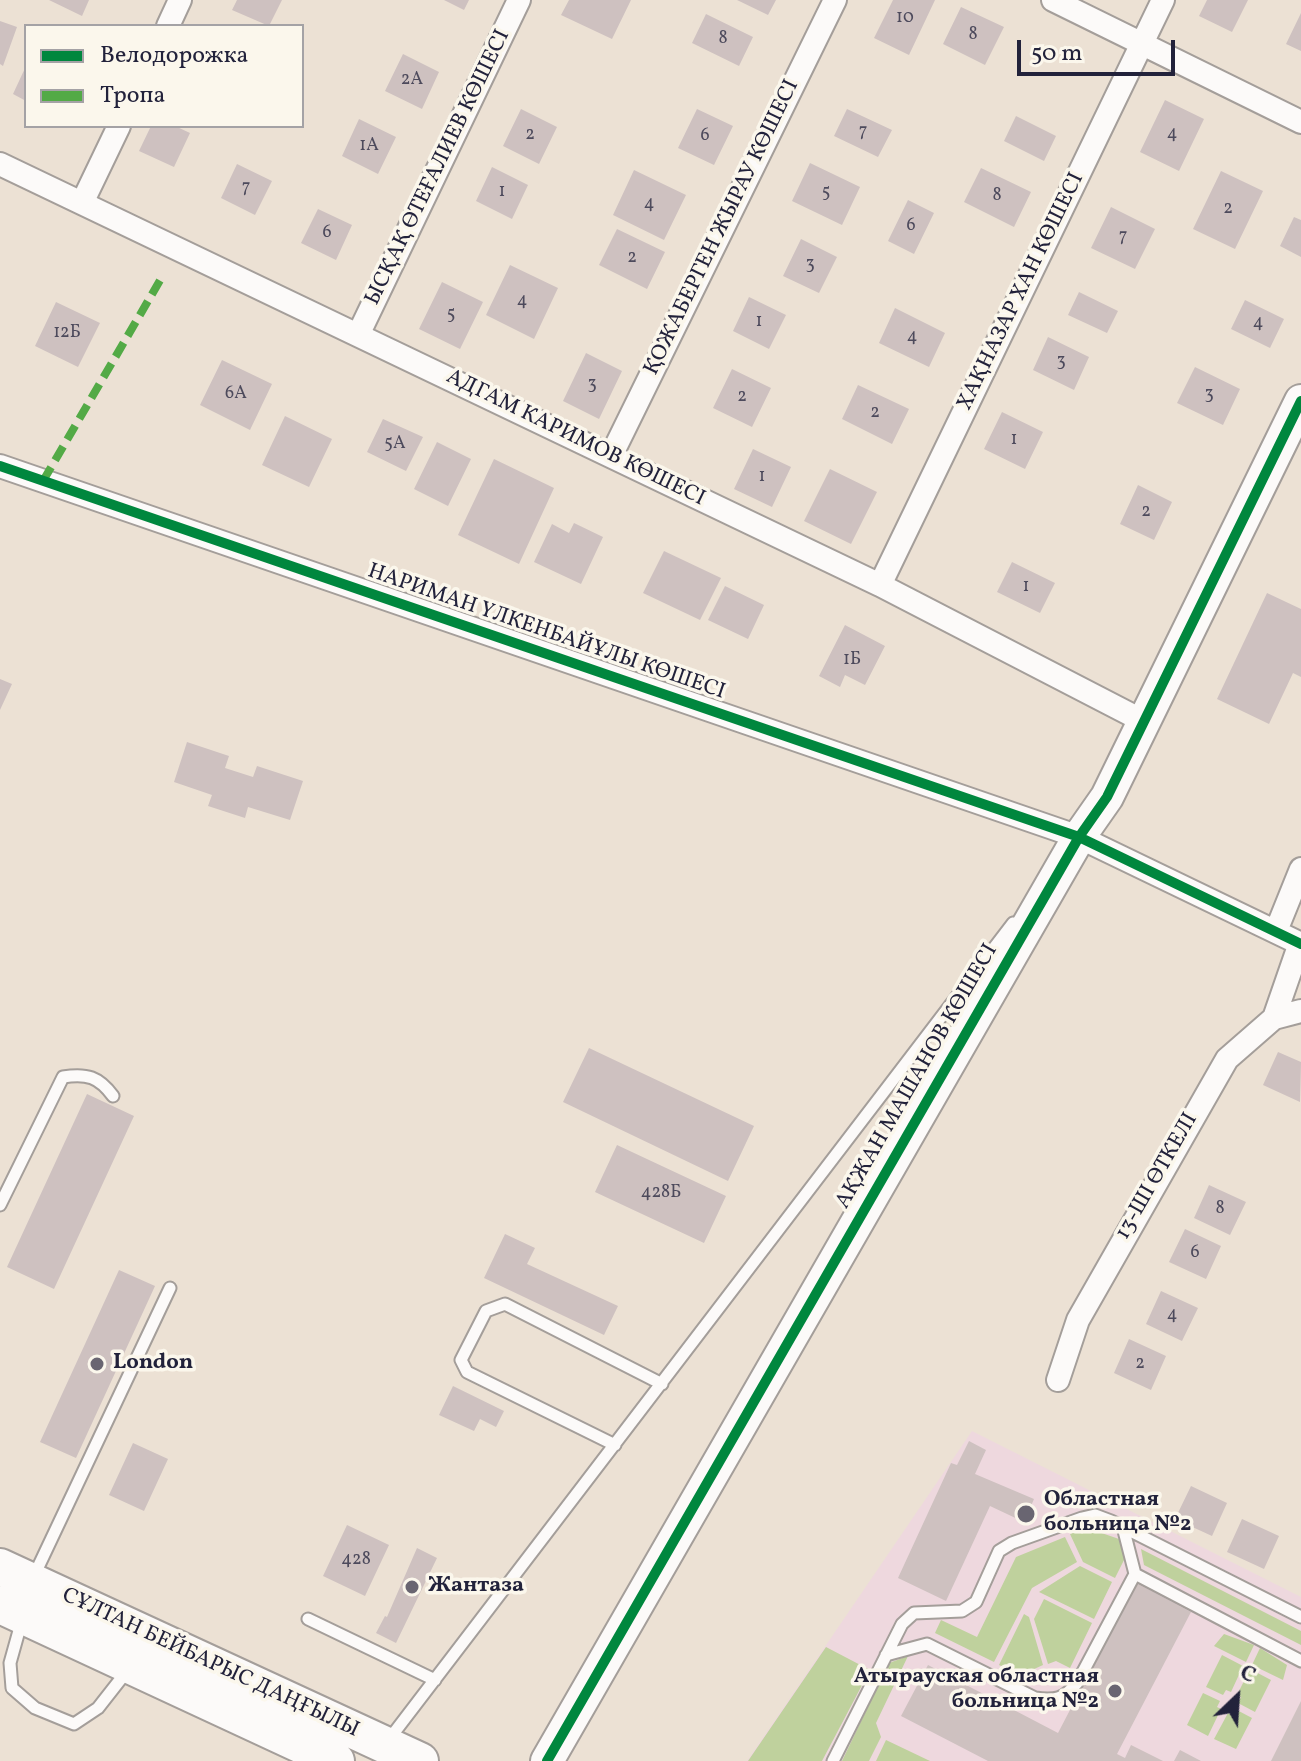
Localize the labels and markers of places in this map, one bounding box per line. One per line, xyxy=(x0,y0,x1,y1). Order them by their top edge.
place label: London xyxy=(113,1351,193,1377)
marker: London xyxy=(88,1355,106,1373)
place label: Областная больница №2 xyxy=(1044,1488,1191,1540)
marker: Областная больница №2 xyxy=(1015,1503,1037,1525)
place label: Жантаза xyxy=(428,1574,524,1600)
marker: Жантаза xyxy=(403,1578,421,1596)
place label: Атырауская областная больница №2 xyxy=(854,1665,1099,1716)
marker: Атырауская областная больница №2 xyxy=(1106,1682,1124,1700)

